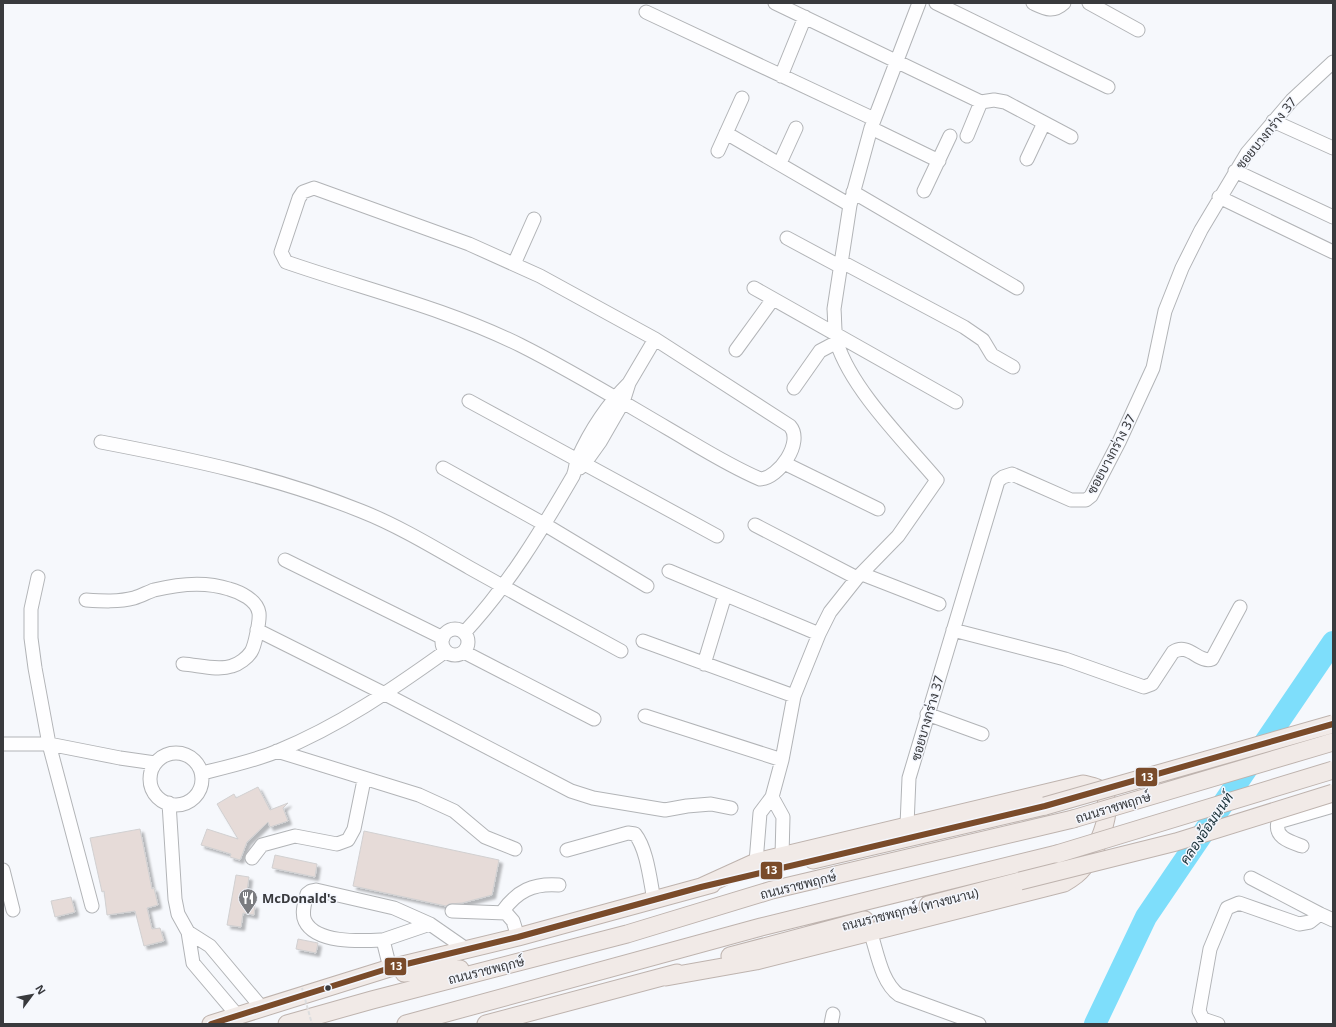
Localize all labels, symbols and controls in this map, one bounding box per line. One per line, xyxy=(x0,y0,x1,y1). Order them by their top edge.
street label: ซอยบางกร่าง 37 xyxy=(1231,93,1301,173)
street label: ซอยบางกร่าง 37 xyxy=(1082,411,1140,497)
street label: ซอยบางกร่าง 37 xyxy=(906,673,948,763)
line badge: 13 xyxy=(1135,767,1158,787)
text: 13 xyxy=(1141,769,1153,784)
street label: ถนนราชพฤกษ์ xyxy=(1073,787,1153,827)
water label: คลองอ้อมนนท์ xyxy=(1175,787,1238,868)
line badge: 13 xyxy=(760,861,783,880)
text: 13 xyxy=(765,862,777,877)
street label: ถนนราชพฤกษ์ xyxy=(758,867,838,903)
street label: ถนนราชพฤกษ์ (ทางขนาน) xyxy=(840,883,980,935)
restaurant icon: McDonald's xyxy=(237,887,259,915)
place label: McDonald's xyxy=(262,889,337,907)
street label: ถนนราชพฤกษ์ xyxy=(446,952,526,988)
line badge: 13 xyxy=(384,957,407,976)
text: 13 xyxy=(390,958,402,973)
north arrow xyxy=(12,975,52,1015)
text: N xyxy=(32,982,50,997)
unlabelled marker xyxy=(323,983,333,993)

